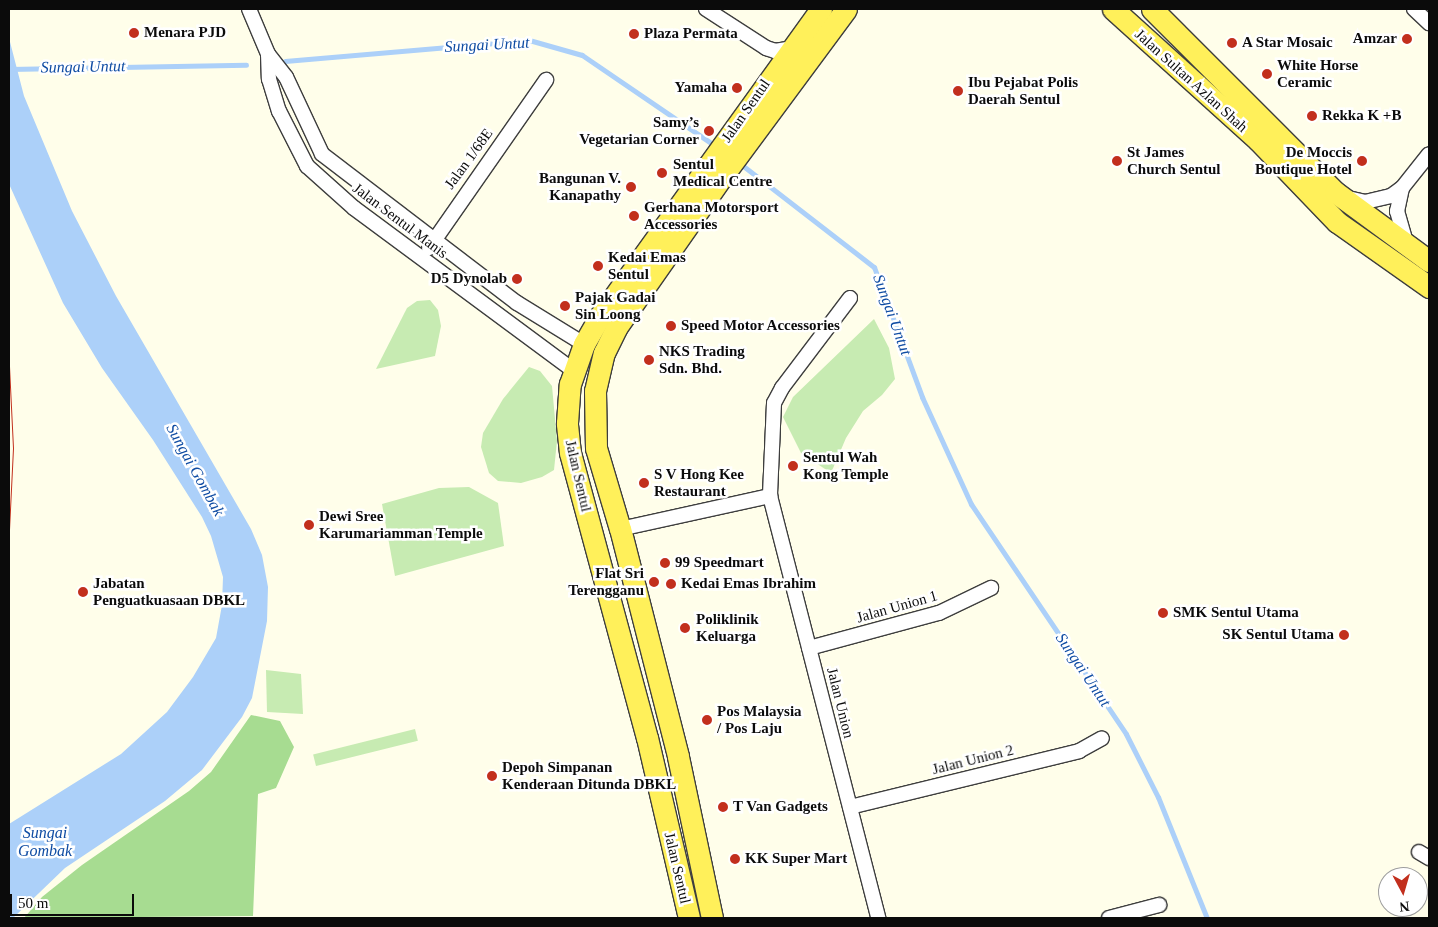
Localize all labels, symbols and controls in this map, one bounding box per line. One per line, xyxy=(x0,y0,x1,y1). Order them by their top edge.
place label: Menara PJD xyxy=(144,24,226,42)
place label: Plaza Permata xyxy=(644,25,738,43)
street label: Jalan Sultan Azlan Shah xyxy=(1131,25,1251,137)
marker: Menara PJD xyxy=(128,27,140,39)
marker: Plaza Permata xyxy=(628,28,640,40)
place label: Amzar xyxy=(1353,30,1397,48)
water label: Sungai Untut xyxy=(444,33,530,57)
marker: Amzar xyxy=(1401,33,1413,45)
place label: A Star Mosaic xyxy=(1242,34,1334,52)
marker: A Star Mosaic xyxy=(1226,37,1238,49)
place label: White Horse Ceramic xyxy=(1277,56,1358,91)
water label: Sungai Untut xyxy=(40,57,126,77)
marker: White Horse Ceramic xyxy=(1261,68,1273,80)
place label: Ibu Pejabat Polis Daerah Sentul xyxy=(968,73,1078,108)
street label: Jalan Sentul xyxy=(718,76,774,146)
place label: Yamaha xyxy=(674,79,727,97)
marker: Yamaha xyxy=(731,82,743,94)
marker: Ibu Pejabat Polis Daerah Sentul xyxy=(952,85,964,97)
place label: Rekka K +B xyxy=(1322,107,1401,125)
marker: Rekka K +B xyxy=(1306,110,1318,122)
place label: Samy’s Vegetarian Corner xyxy=(579,113,699,148)
street label: Jalan 1/68E xyxy=(441,125,497,193)
marker: Samy’s Vegetarian Corner xyxy=(703,125,715,137)
place label: St James Church Sentul xyxy=(1127,143,1221,178)
place label: De Moccis Boutique Hotel xyxy=(1255,143,1352,178)
place label: Sentul Medical Centre xyxy=(673,155,772,190)
marker: St James Church Sentul xyxy=(1111,155,1123,167)
marker: De Moccis Boutique Hotel xyxy=(1356,155,1368,167)
marker: Sentul Medical Centre xyxy=(655,166,669,180)
place label: Bangunan V. Kanapathy xyxy=(539,169,621,204)
street label: Jalan Sentul Manis xyxy=(349,179,451,263)
marker: Bangunan V. Kanapathy xyxy=(625,181,637,193)
place label: Gerhana Motorsport Accessories xyxy=(644,198,779,233)
marker: Gerhana Motorsport Accessories xyxy=(628,210,640,222)
place label: Kedai Emas Sentul xyxy=(608,248,686,283)
marker: Kedai Emas Sentul xyxy=(592,260,604,272)
place label: D5 Dynolab xyxy=(431,270,507,288)
water label: Sungai Untut xyxy=(868,272,916,358)
marker: D5 Dynolab xyxy=(511,273,523,285)
place label: Pajak Gadai Sin Loong xyxy=(575,288,655,323)
marker: Pajak Gadai Sin Loong xyxy=(559,300,571,312)
place label: Speed Motor Accessories xyxy=(681,317,841,335)
marker: Speed Motor Accessories xyxy=(665,320,677,332)
place label: NKS Trading Sdn. Bhd. xyxy=(659,342,745,377)
marker: NKS Trading Sdn. Bhd. xyxy=(643,354,655,366)
water label: Sungai Gombak xyxy=(162,420,228,520)
street label: Jalan Sentul xyxy=(561,438,595,514)
place label: Sentul Wah Kong Temple xyxy=(803,448,889,483)
marker: Sentul Wah Kong Temple xyxy=(787,460,799,472)
place label: S V Hong Kee Restaurant xyxy=(654,465,744,500)
marker: S V Hong Kee Restaurant xyxy=(638,477,650,489)
place label: Dewi Sree Karumariamman Temple xyxy=(319,507,483,542)
marker: Dewi Sree Karumariamman Temple xyxy=(303,519,315,531)
place label: 99 Speedmart xyxy=(675,554,764,572)
marker: 99 Speedmart xyxy=(659,557,671,569)
place label: Flat Sri Terengganu xyxy=(568,564,644,599)
place label: Jabatan Penguatkuasaan DBKL xyxy=(93,574,245,609)
place label: Kedai Emas Ibrahim xyxy=(681,575,816,593)
marker: Flat Sri Terengganu xyxy=(648,576,660,588)
marker: Kedai Emas Ibrahim xyxy=(665,578,677,590)
marker: Jabatan Penguatkuasaan DBKL xyxy=(77,586,89,598)
street label: Jalan Union 1 xyxy=(854,587,940,627)
place label: SMK Sentul Utama xyxy=(1173,604,1299,622)
marker: SMK Sentul Utama xyxy=(1157,607,1169,619)
place label: Poliklinik Keluarga xyxy=(696,610,759,645)
marker: Poliklinik Keluarga xyxy=(678,621,692,635)
place label: SK Sentul Utama xyxy=(1222,626,1334,644)
water label: Sungai Untut xyxy=(1051,629,1115,711)
marker: SK Sentul Utama xyxy=(1338,629,1350,641)
street label: Jalan Union xyxy=(823,666,857,740)
place label: Pos Malaysia / Pos Laju xyxy=(717,702,802,737)
marker: Pos Malaysia / Pos Laju xyxy=(701,714,713,726)
street label: Jalan Union 2 xyxy=(930,741,1016,779)
place label: Depoh Simpanan Kenderaan Ditunda DBKL xyxy=(502,758,676,793)
marker: Depoh Simpanan Kenderaan Ditunda DBKL xyxy=(486,770,498,782)
place label: T Van Gadgets xyxy=(733,798,828,816)
marker: T Van Gadgets xyxy=(717,801,729,813)
water label: Sungai Gombak xyxy=(18,823,72,861)
street label: Jalan Sentul xyxy=(660,830,694,906)
place label: KK Super Mart xyxy=(745,850,847,868)
marker: KK Super Mart xyxy=(729,853,741,865)
north arrow xyxy=(1378,867,1428,917)
scale bar xyxy=(12,884,136,916)
text: 50 m xyxy=(18,895,48,911)
text: N xyxy=(1399,898,1410,914)

